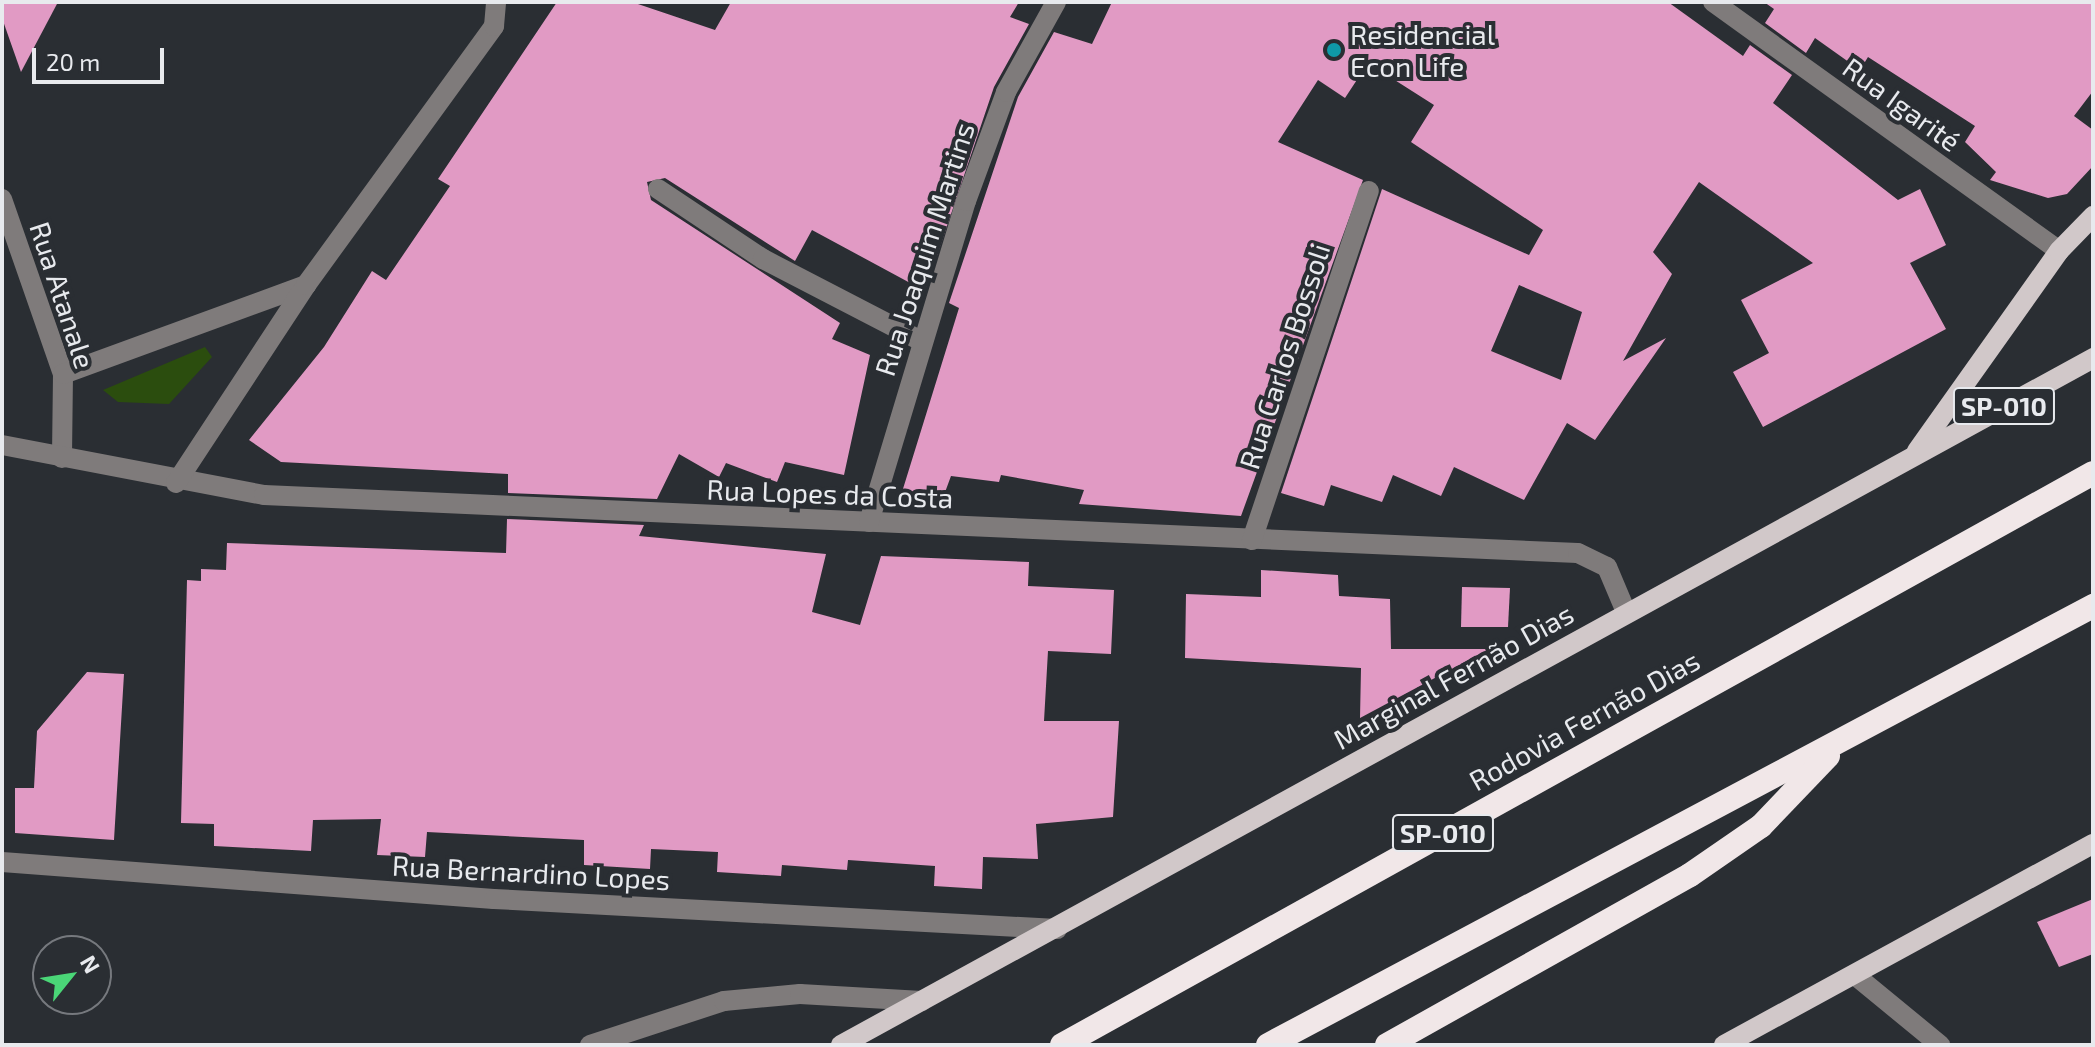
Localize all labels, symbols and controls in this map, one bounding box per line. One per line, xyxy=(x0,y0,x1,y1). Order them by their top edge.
place label: Residencial Econ Life xyxy=(1350,17,1495,83)
scale bar xyxy=(36,32,168,82)
marker: Residencial Econ Life xyxy=(1325,41,1343,59)
text: 20 m xyxy=(46,47,100,76)
street label: Rua Igarité xyxy=(1837,50,1967,158)
street label: Rua Joaquim Martins xyxy=(867,118,981,380)
street label: Rua Atanale xyxy=(23,217,103,373)
street label: Rua Carlos Bossoli xyxy=(1232,239,1336,473)
road number: SP-010 xyxy=(1952,384,2056,428)
street label: Rua Lopes da Costa xyxy=(706,472,954,514)
street label: Marginal Fernão Dias xyxy=(1327,596,1579,756)
street label: Rodovia Fernão Dias xyxy=(1463,643,1705,797)
road number: SP-010 xyxy=(1391,811,1495,855)
street label: Rua Bernardino Lopes xyxy=(391,848,671,896)
north arrow xyxy=(32,935,112,1015)
text: N xyxy=(76,951,106,977)

